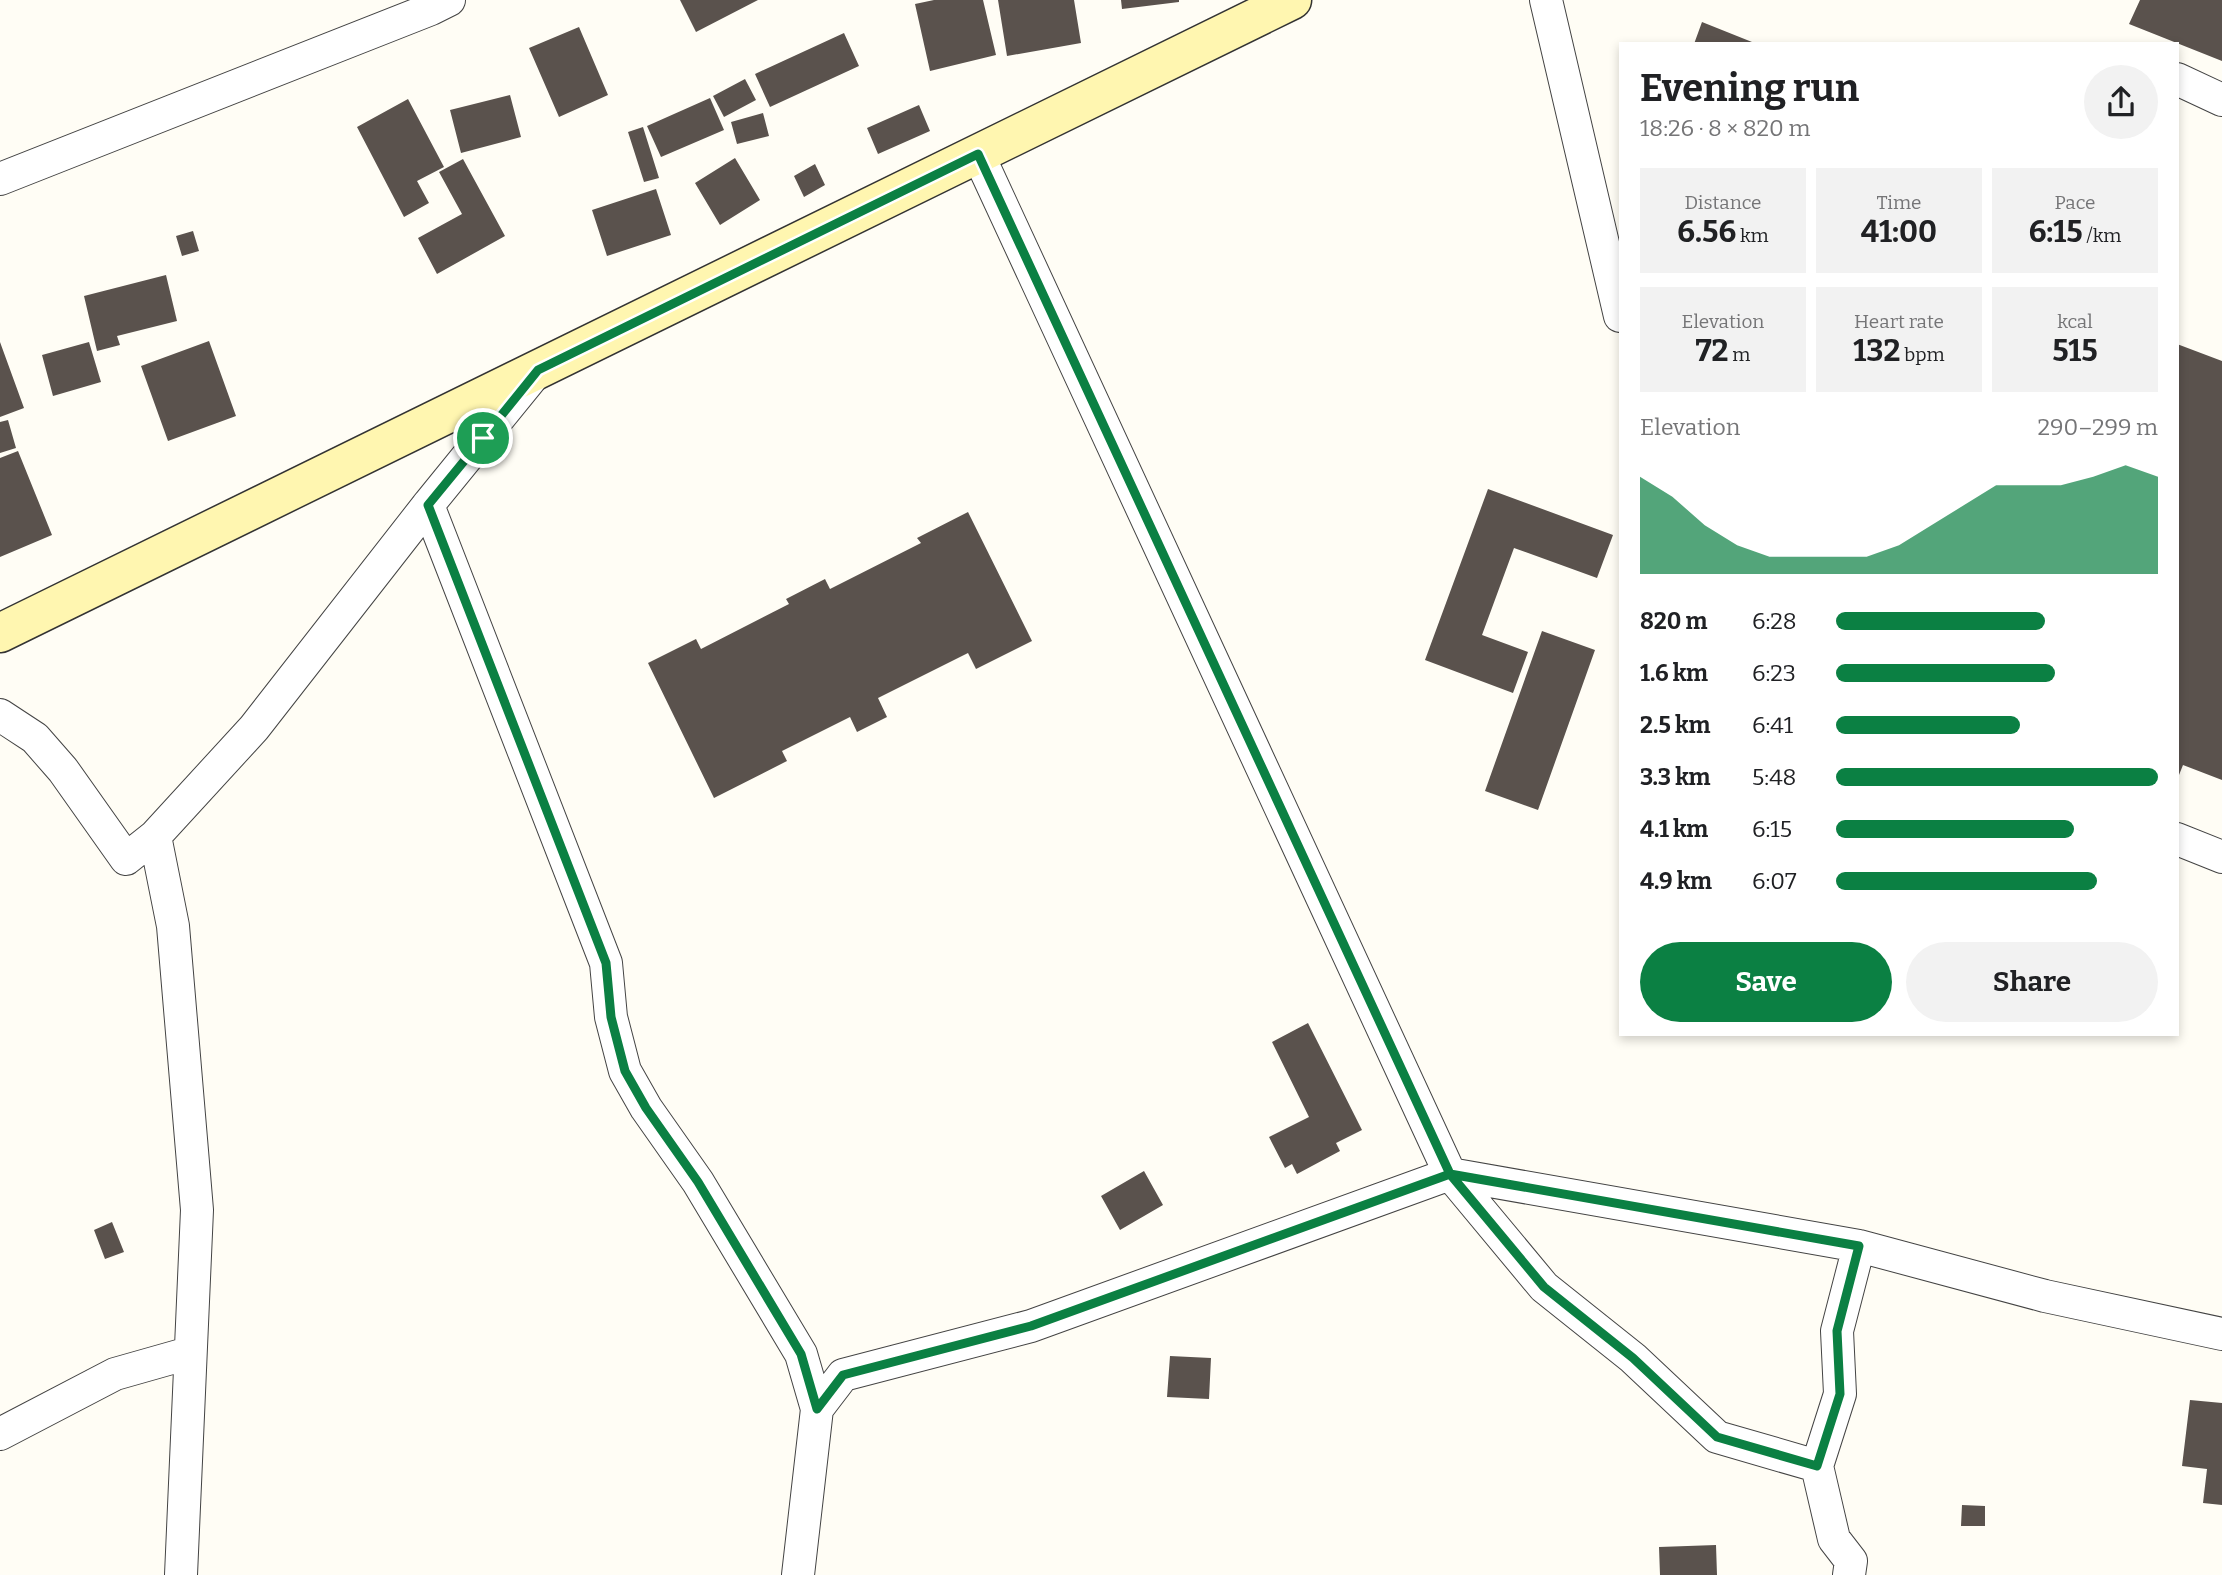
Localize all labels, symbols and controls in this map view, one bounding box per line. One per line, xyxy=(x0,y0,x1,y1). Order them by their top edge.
text: Evening run xyxy=(1640,65,1859,111)
button: share xyxy=(2084,65,2158,139)
text: 18:26 · 8 × 820 m xyxy=(1640,114,1810,142)
text: Distance xyxy=(1685,191,1761,214)
text: Time xyxy=(1877,191,1921,214)
text: Pace xyxy=(2054,191,2096,214)
text: 6.56 xyxy=(1677,214,1736,250)
text: 41:00 xyxy=(1861,214,1937,250)
text: 6:15 xyxy=(2029,214,2083,250)
text: km xyxy=(1736,224,1769,247)
text: /km xyxy=(2083,224,2121,247)
text: Elevation xyxy=(1682,310,1764,333)
text: Heart rate xyxy=(1854,310,1944,333)
text: kcal xyxy=(2057,310,2093,333)
text: 72 xyxy=(1696,333,1729,369)
text: 132 xyxy=(1853,333,1900,369)
text: 515 xyxy=(2052,333,2098,369)
text: m xyxy=(1729,343,1750,366)
text: bpm xyxy=(1900,343,1945,366)
pin xyxy=(453,408,513,468)
text: Elevation xyxy=(1640,413,1740,441)
text: 290–299 m xyxy=(2037,413,2158,441)
icon: arrive xyxy=(464,419,502,457)
text: 820 m xyxy=(1640,607,1707,635)
text: 6:28 xyxy=(1752,607,1797,635)
text: 1.6 km xyxy=(1640,659,1708,687)
text: 6:23 xyxy=(1752,659,1796,687)
text: 2.5 km xyxy=(1640,711,1710,739)
text: 6:41 xyxy=(1752,711,1793,739)
text: 3.3 km xyxy=(1640,763,1710,791)
text: 5:48 xyxy=(1752,763,1796,791)
text: 4.1 km xyxy=(1640,815,1708,843)
text: 6:15 xyxy=(1752,815,1792,843)
text: 4.9 km xyxy=(1640,867,1712,895)
text: 6:07 xyxy=(1752,867,1797,895)
button: Save xyxy=(1640,942,1892,1022)
button: Share xyxy=(1906,942,2158,1022)

